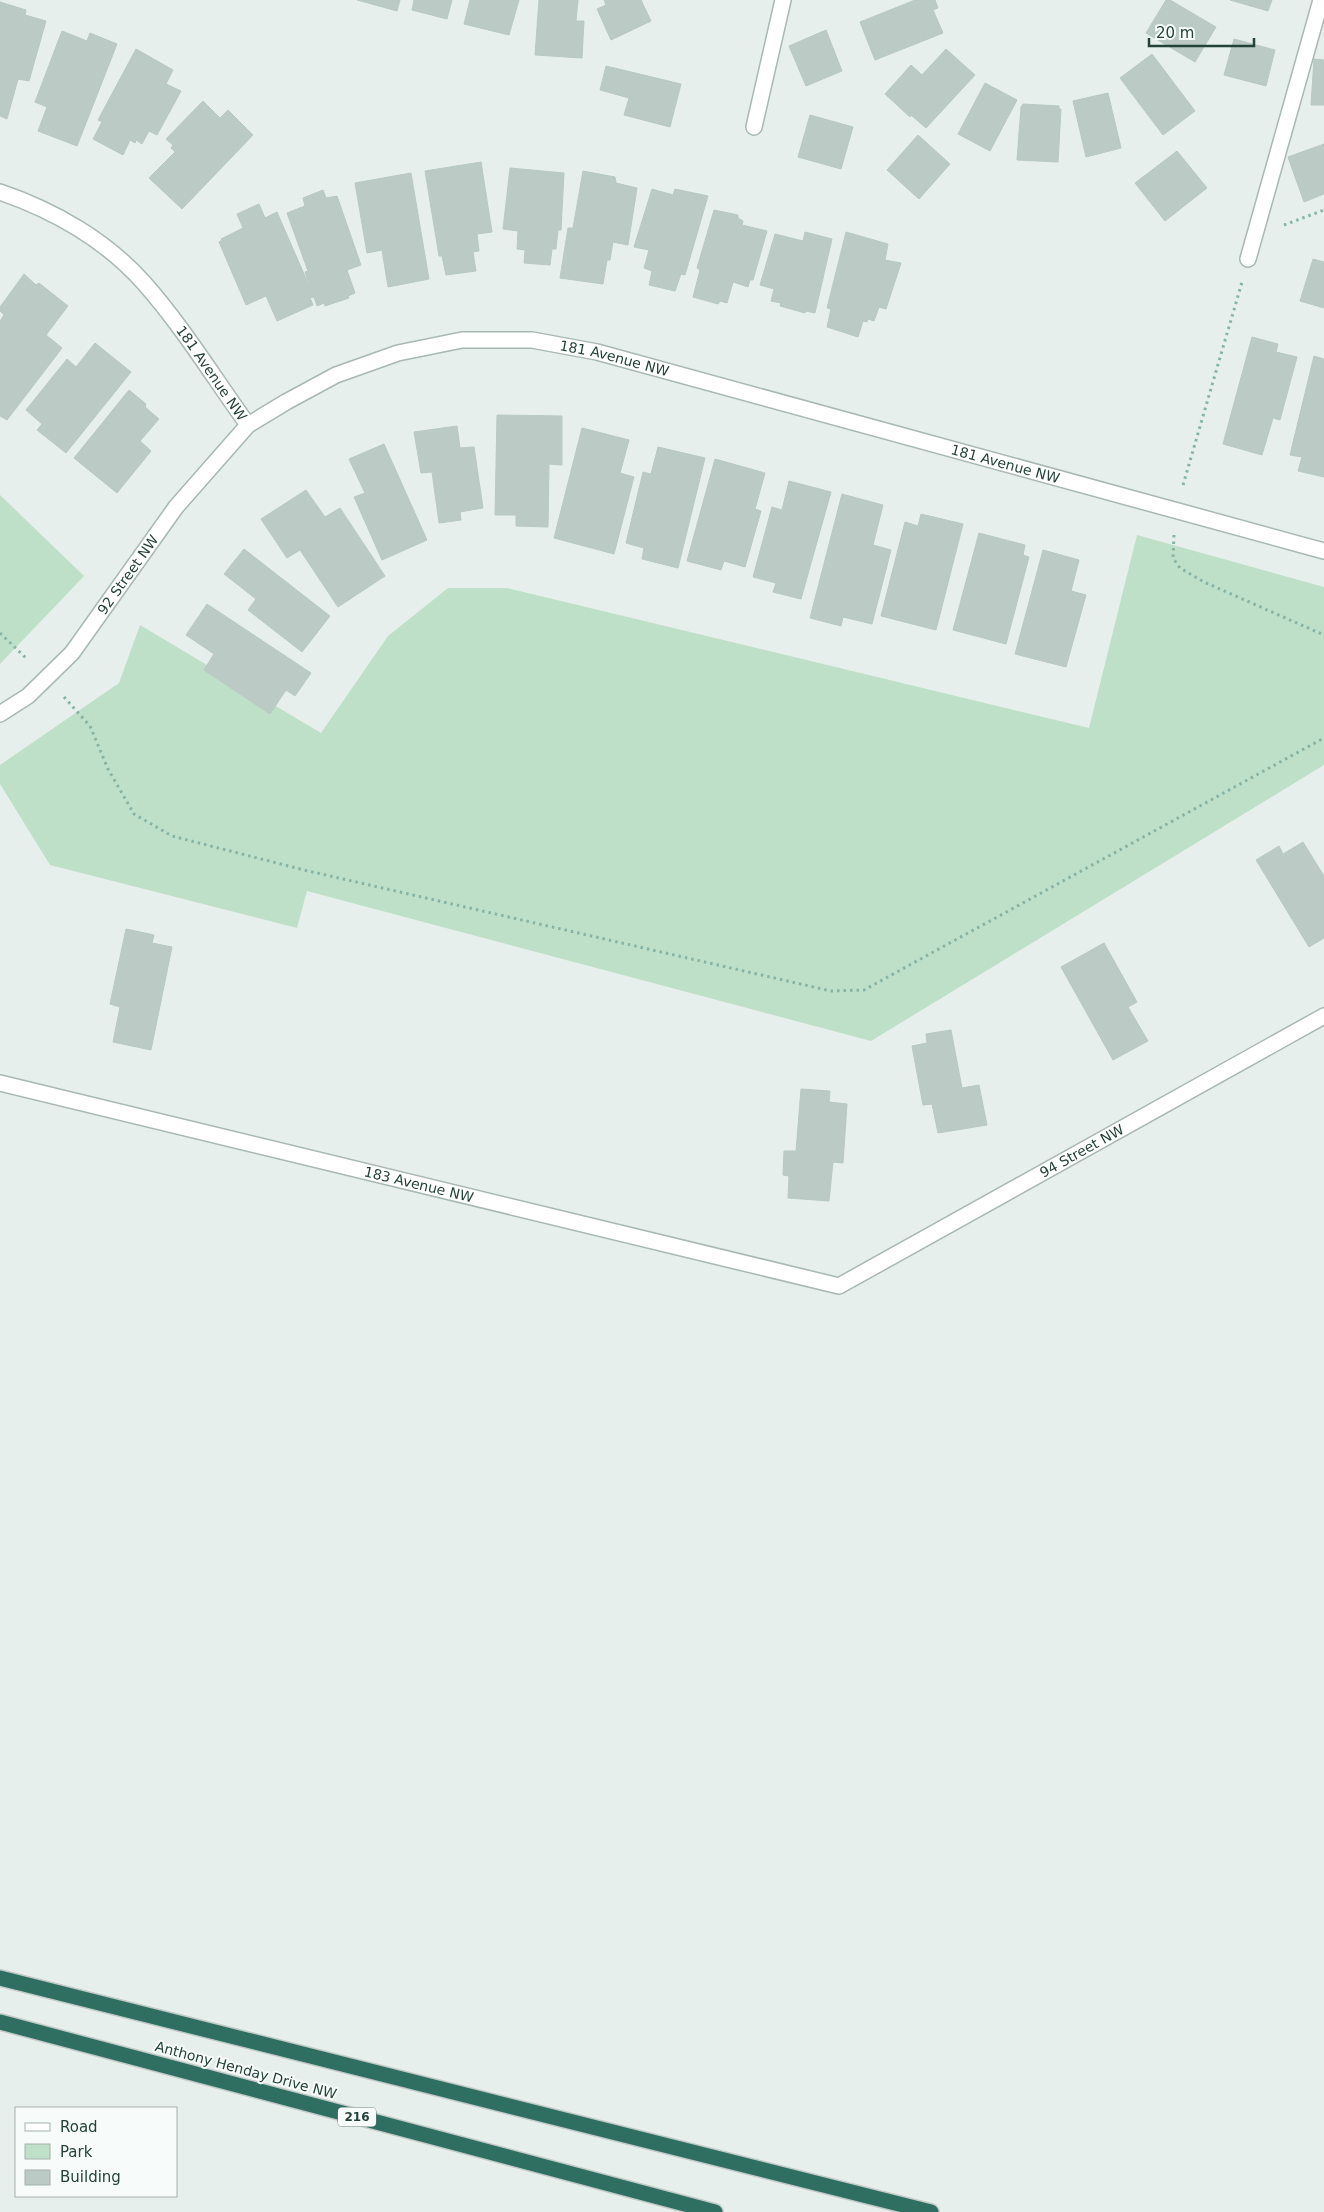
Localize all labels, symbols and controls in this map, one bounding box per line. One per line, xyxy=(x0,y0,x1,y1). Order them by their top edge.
scale bar xyxy=(1149,15,1254,47)
text: 20 m xyxy=(1156,24,1194,42)
street label: 181 Avenue NW xyxy=(173,323,250,424)
street label: 181 Avenue NW xyxy=(559,337,671,379)
street label: 181 Avenue NW xyxy=(949,441,1062,486)
street label: 92 Street NW xyxy=(94,532,162,617)
street label: 94 Street NW xyxy=(1037,1121,1127,1181)
street label: 183 Avenue NW xyxy=(363,1163,475,1205)
street label: Anthony Henday Drive NW xyxy=(153,2038,339,2102)
legend xyxy=(15,2107,178,2197)
road number: 216 xyxy=(338,2108,376,2126)
text: Road xyxy=(60,2118,98,2136)
text: Park xyxy=(60,2143,93,2161)
text: Building xyxy=(60,2168,121,2186)

